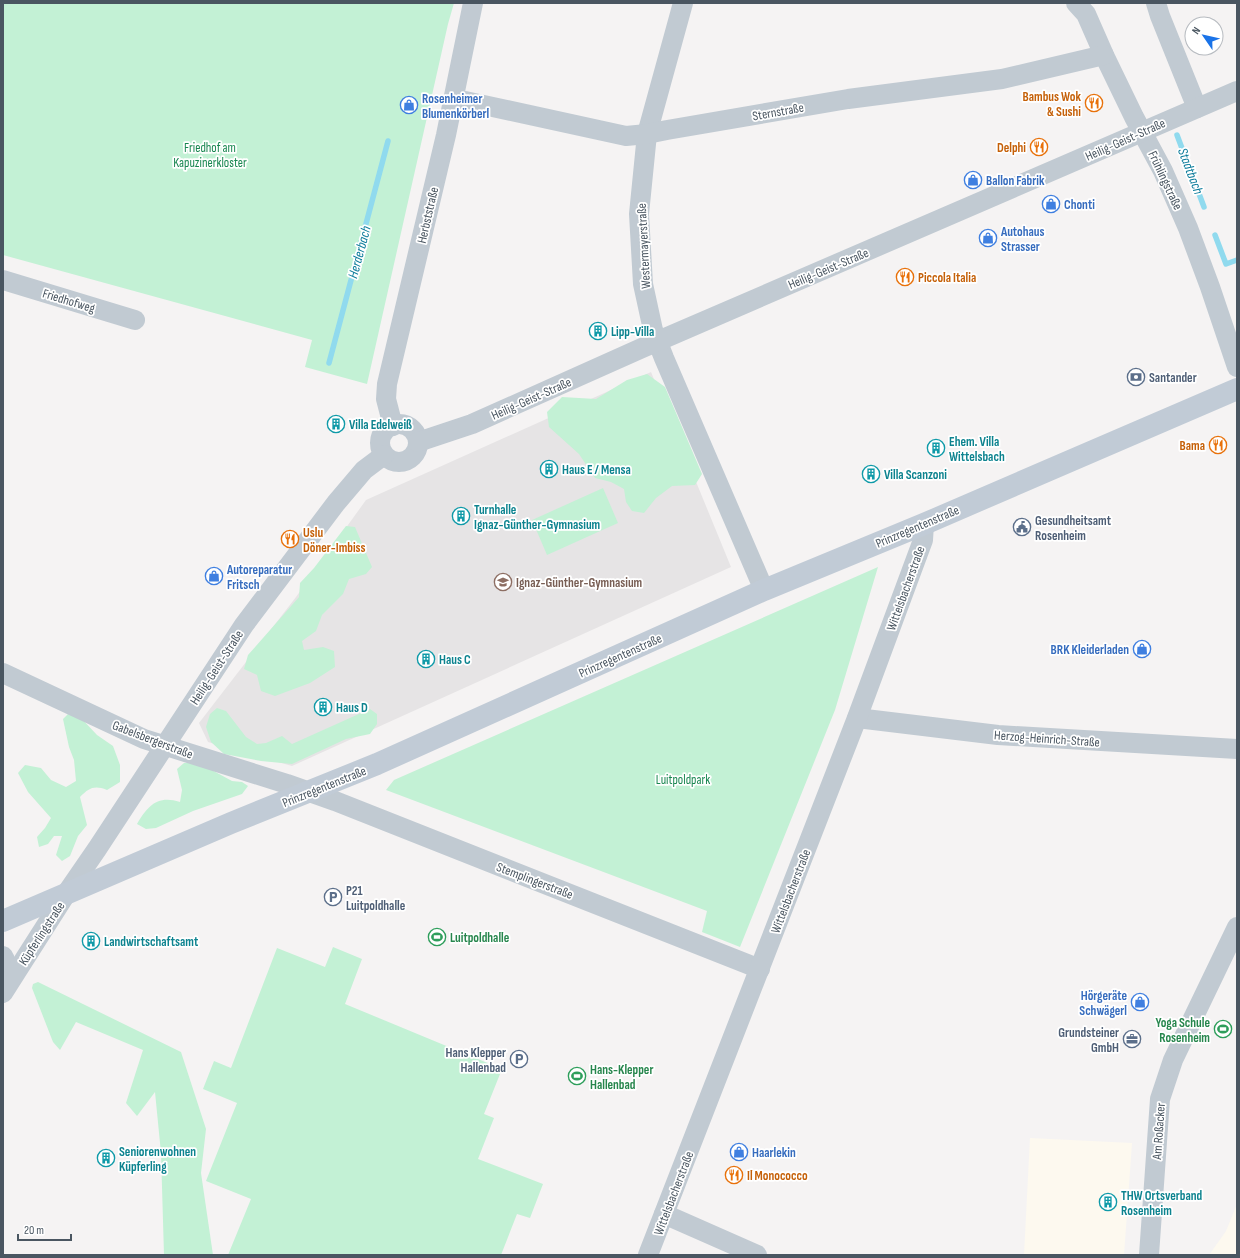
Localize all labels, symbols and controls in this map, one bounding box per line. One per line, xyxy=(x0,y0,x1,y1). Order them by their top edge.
north arrow xyxy=(1184,16,1224,56)
text: N xyxy=(1189,25,1203,37)
place label: Bambus Wok & Sushi xyxy=(1023,89,1082,120)
place label: Rosenheimer Blumenkörberl xyxy=(422,91,490,122)
restaurant icon: Bambus Wok & Sushi xyxy=(1084,93,1104,113)
shop icon: Rosenheimer Blumenkörberl xyxy=(399,95,419,115)
street label: Sternstraße xyxy=(751,100,805,124)
street label: Heilig-Geist-Straße xyxy=(1083,115,1168,165)
restaurant icon: Delphi xyxy=(1029,137,1049,157)
park label: Friedhof am Kapuzinerkloster xyxy=(173,140,247,171)
place label: Delphi xyxy=(997,140,1026,156)
water label: Stadtbach xyxy=(1174,146,1207,197)
street label: Frühlingstraße xyxy=(1144,148,1186,213)
shop icon: Ballon Fabrik xyxy=(963,170,983,190)
place label: Ballon Fabrik xyxy=(986,173,1045,189)
street label: Herbststraße xyxy=(414,185,442,245)
shop icon: Chonti xyxy=(1041,194,1061,214)
place label: Chonti xyxy=(1064,197,1095,213)
street label: Westermayerstraße xyxy=(634,203,654,289)
water label: Herderbach xyxy=(344,224,375,280)
place label: Autohaus Strasser xyxy=(1000,224,1045,255)
shop icon: Autohaus Strasser xyxy=(978,228,998,248)
street label: Heilig-Geist-Straße xyxy=(786,245,871,293)
restaurant icon: Piccola Italia xyxy=(895,267,915,287)
place label: Piccola Italia xyxy=(918,270,976,286)
street label: Friedhofweg xyxy=(41,285,97,317)
building icon: Lipp-Villa xyxy=(588,321,608,341)
place label: Lipp-Villa xyxy=(611,324,654,340)
bank icon: Santander xyxy=(1126,367,1146,387)
place label: Santander xyxy=(1149,370,1197,386)
street label: Heilig-Geist-Straße xyxy=(489,374,574,424)
building icon: Villa Edelweiß xyxy=(326,414,346,434)
place label: Villa Edelweiß xyxy=(349,417,412,433)
place label: Ehem. Villa Wittelsbach xyxy=(949,434,1005,465)
restaurant icon: Bama xyxy=(1208,435,1228,455)
building icon: Ehem. Villa Wittelsbach xyxy=(926,438,946,458)
place label: Bama xyxy=(1180,438,1205,454)
building icon: Haus E / Mensa xyxy=(539,459,559,479)
place label: Haus E / Mensa xyxy=(562,462,631,478)
building icon: Villa Scanzoni xyxy=(861,464,881,484)
place label: Villa Scanzoni xyxy=(884,467,947,483)
place label: Turnhalle Ignaz-Günther-Gymnasium xyxy=(474,502,601,533)
street label: Prinzregentenstraße xyxy=(873,502,962,552)
building icon: Turnhalle Ignaz-Günther-Gymnasium xyxy=(451,506,471,526)
place label: Gesundheitsamt Rosenheim xyxy=(1035,513,1112,544)
public building icon: Gesundheitsamt Rosenheim xyxy=(1012,517,1032,537)
place label: Uslu Döner-Imbiss xyxy=(303,525,365,556)
restaurant icon: Uslu Döner-Imbiss xyxy=(280,529,300,549)
street label: Wittelsbacherstraße xyxy=(883,544,929,633)
place label: Autoreparatur Fritsch xyxy=(226,562,292,593)
shop icon: Autoreparatur Fritsch xyxy=(204,566,224,586)
school or university icon: Ignaz-Günther-Gymnasium xyxy=(493,572,513,592)
place label: Ignaz-Günther-Gymnasium xyxy=(516,575,643,591)
street label: Heilig-Geist-Straße xyxy=(187,627,247,708)
street label: Prinzregentenstraße xyxy=(576,630,664,681)
shop icon: BRK Kleiderladen xyxy=(1132,639,1152,659)
place label: BRK Kleiderladen xyxy=(1051,642,1129,658)
building icon: Haus C xyxy=(416,649,436,669)
place label: Haus C xyxy=(439,652,471,668)
building icon: Haus D xyxy=(313,697,333,717)
place label: Haus D xyxy=(336,700,368,716)
street label: Gabelsbergerstraße xyxy=(110,717,195,763)
street label: Herzog-Heinrich-Straße xyxy=(994,727,1100,751)
street label: Prinzregentenstraße xyxy=(280,763,369,811)
park label: Luitpoldpark xyxy=(656,772,710,788)
street label: Wittelsbacherstraße xyxy=(768,847,814,936)
street label: Stemplingerstraße xyxy=(494,859,575,903)
place label: P21 Luitpoldhalle xyxy=(346,883,406,914)
parking icon: P21 Luitpoldhalle xyxy=(323,887,343,907)
street label: Küpferlingstraße xyxy=(15,899,68,968)
sports icon: Luitpoldhalle xyxy=(427,927,447,947)
place label: Luitpoldhalle xyxy=(450,930,510,946)
building icon: Landwirtschaftsamt xyxy=(81,931,101,951)
place label: Landwirtschaftsamt xyxy=(104,934,199,950)
place label: Hörgeräte Schwägerl xyxy=(1079,988,1127,1019)
shop icon: Hörgeräte Schwägerl xyxy=(1130,992,1150,1012)
place label: Yoga Schule Rosenheim xyxy=(1155,1015,1210,1046)
sports icon: Yoga Schule Rosenheim xyxy=(1213,1019,1233,1039)
place label: Grundsteiner GmbH xyxy=(1058,1025,1119,1056)
office icon: Grundsteiner GmbH xyxy=(1122,1029,1142,1049)
place label: Hans Klepper Hallenbad xyxy=(446,1045,506,1076)
parking icon: Hans Klepper Hallenbad xyxy=(509,1049,529,1069)
place label: Hans-Klepper Hallenbad xyxy=(590,1062,653,1093)
sports icon: Hans-Klepper Hallenbad xyxy=(567,1066,587,1086)
street label: Am Roßacker xyxy=(1149,1102,1169,1161)
shop icon: Haarlekin xyxy=(729,1142,749,1162)
place label: Seniorenwohnen Küpferling xyxy=(119,1144,196,1175)
place label: Haarlekin xyxy=(752,1145,796,1161)
building icon: Seniorenwohnen Küpferling xyxy=(96,1148,116,1168)
street label: Wittelsbacherstraße xyxy=(651,1149,697,1238)
restaurant icon: Il Monococco xyxy=(724,1165,744,1185)
place label: Il Monococco xyxy=(747,1168,808,1184)
place label: THW Ortsverband Rosenheim xyxy=(1121,1188,1203,1219)
building icon: THW Ortsverband Rosenheim xyxy=(1098,1192,1118,1212)
scale bar xyxy=(18,1216,71,1242)
text: 20 m xyxy=(24,1223,44,1238)

